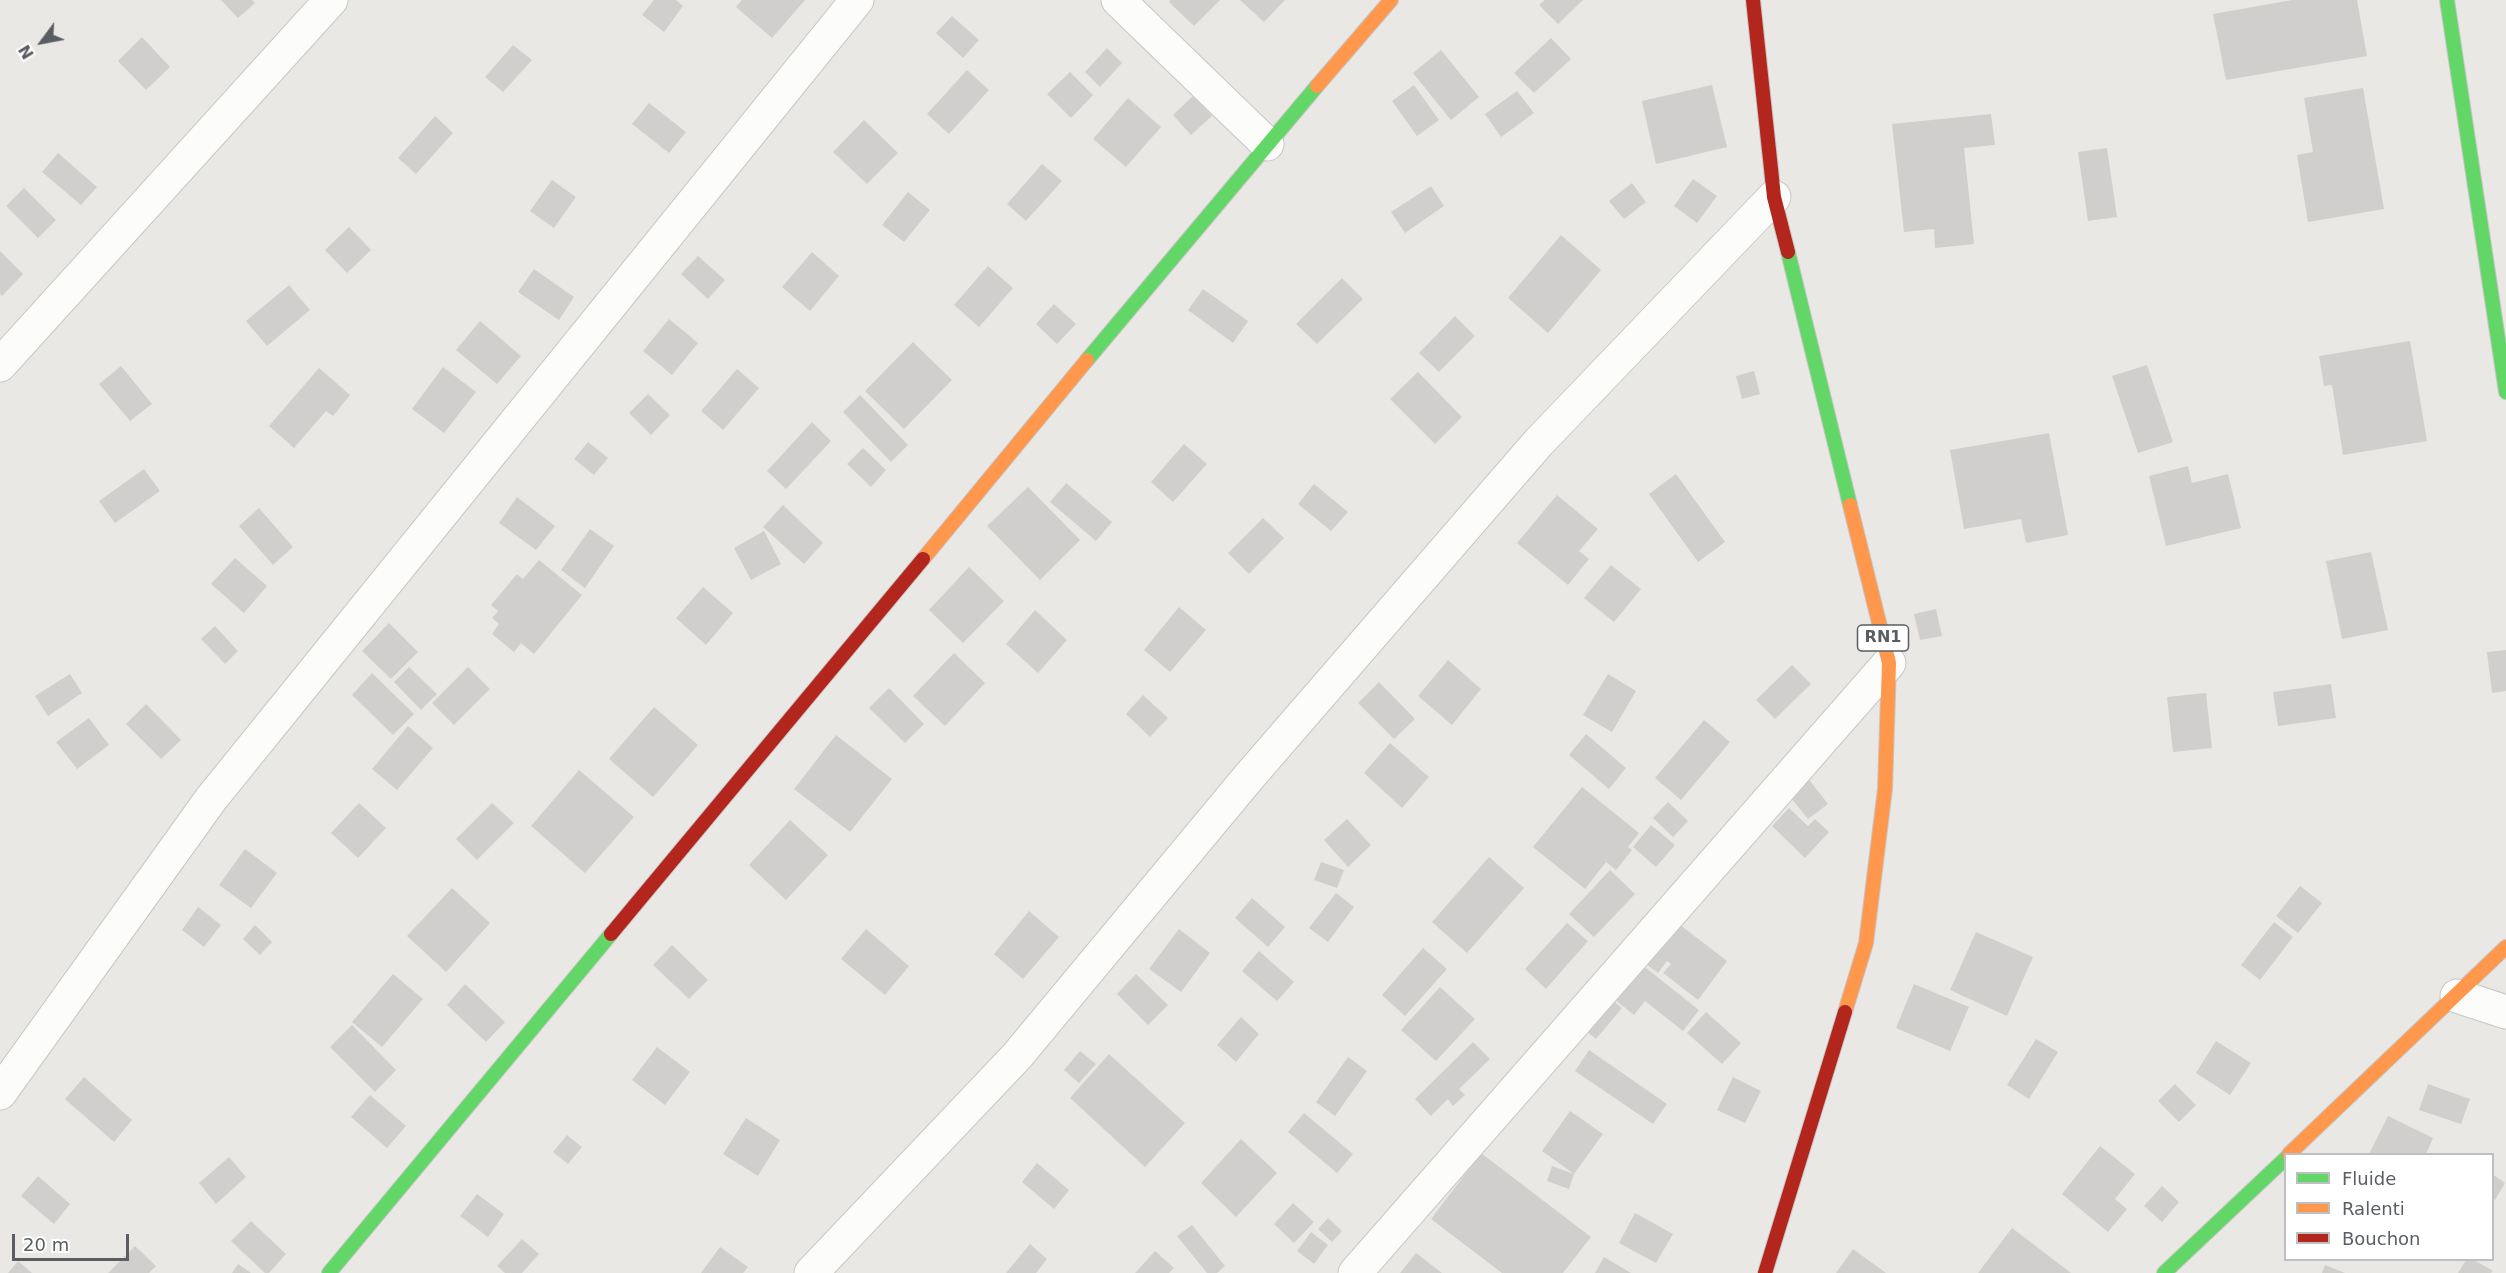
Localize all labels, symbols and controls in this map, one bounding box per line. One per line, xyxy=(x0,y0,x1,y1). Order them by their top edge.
north arrow xyxy=(12,12,72,72)
text: N xyxy=(15,41,38,63)
road number: RN1 xyxy=(1858,625,1908,651)
legend xyxy=(2284,1153,2494,1261)
text: Fluide xyxy=(2342,1168,2396,1189)
text: Ralenti xyxy=(2342,1198,2405,1219)
scale bar xyxy=(15,1222,132,1260)
text: Bouchon xyxy=(2342,1228,2421,1249)
text: 20 m xyxy=(23,1234,69,1255)

